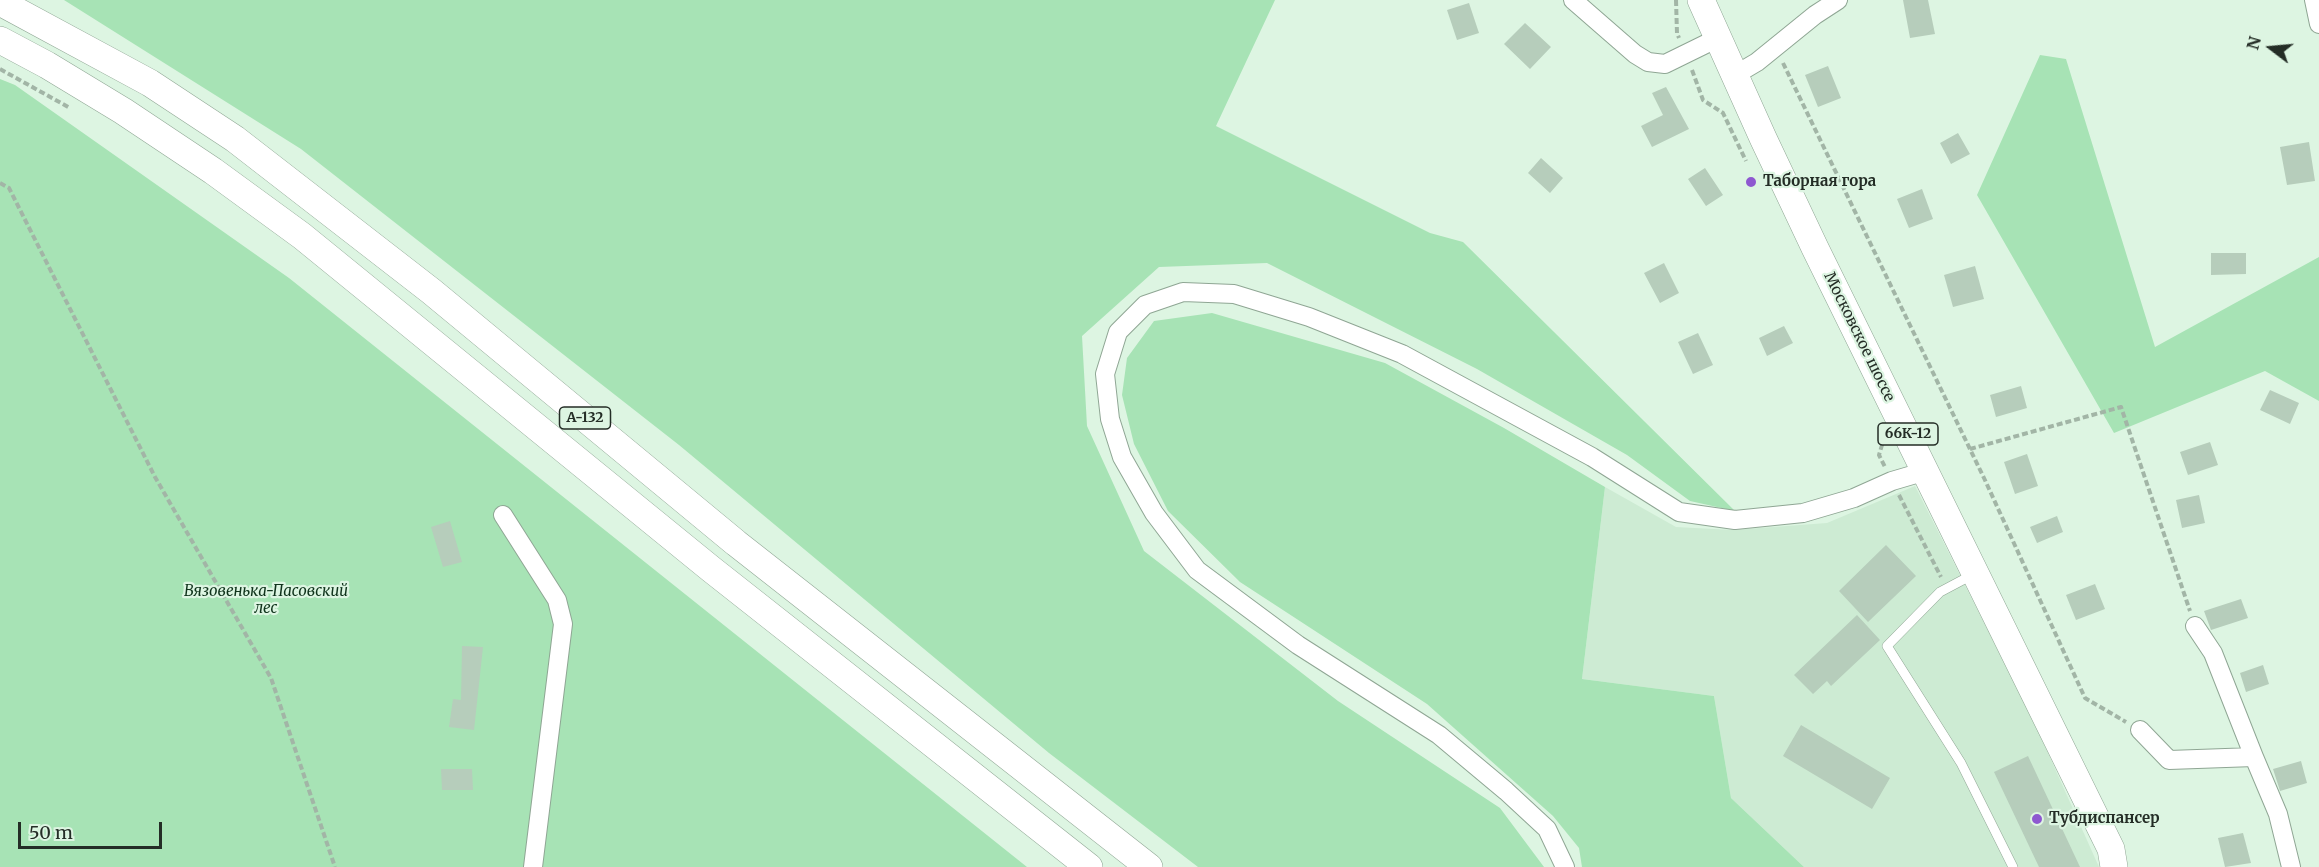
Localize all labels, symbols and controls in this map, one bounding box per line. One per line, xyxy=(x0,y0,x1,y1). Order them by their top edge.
north arrow xyxy=(2241,18,2301,78)
text: N xyxy=(2242,34,2265,52)
place label: Таборная гора xyxy=(1763,173,1876,191)
marker: Таборная гора xyxy=(1744,175,1758,189)
street label: Московское шоссе xyxy=(1820,269,1898,405)
road number: А-132 xyxy=(560,407,610,429)
road number: 66К-12 xyxy=(1878,423,1938,445)
park label: Вязовенька-Пасовский лес xyxy=(184,583,348,618)
scale bar xyxy=(21,810,165,848)
place label: Тубдиспансер xyxy=(2049,810,2160,828)
marker: Тубдиспансер xyxy=(2030,812,2044,826)
text: 50 m xyxy=(29,821,73,844)

